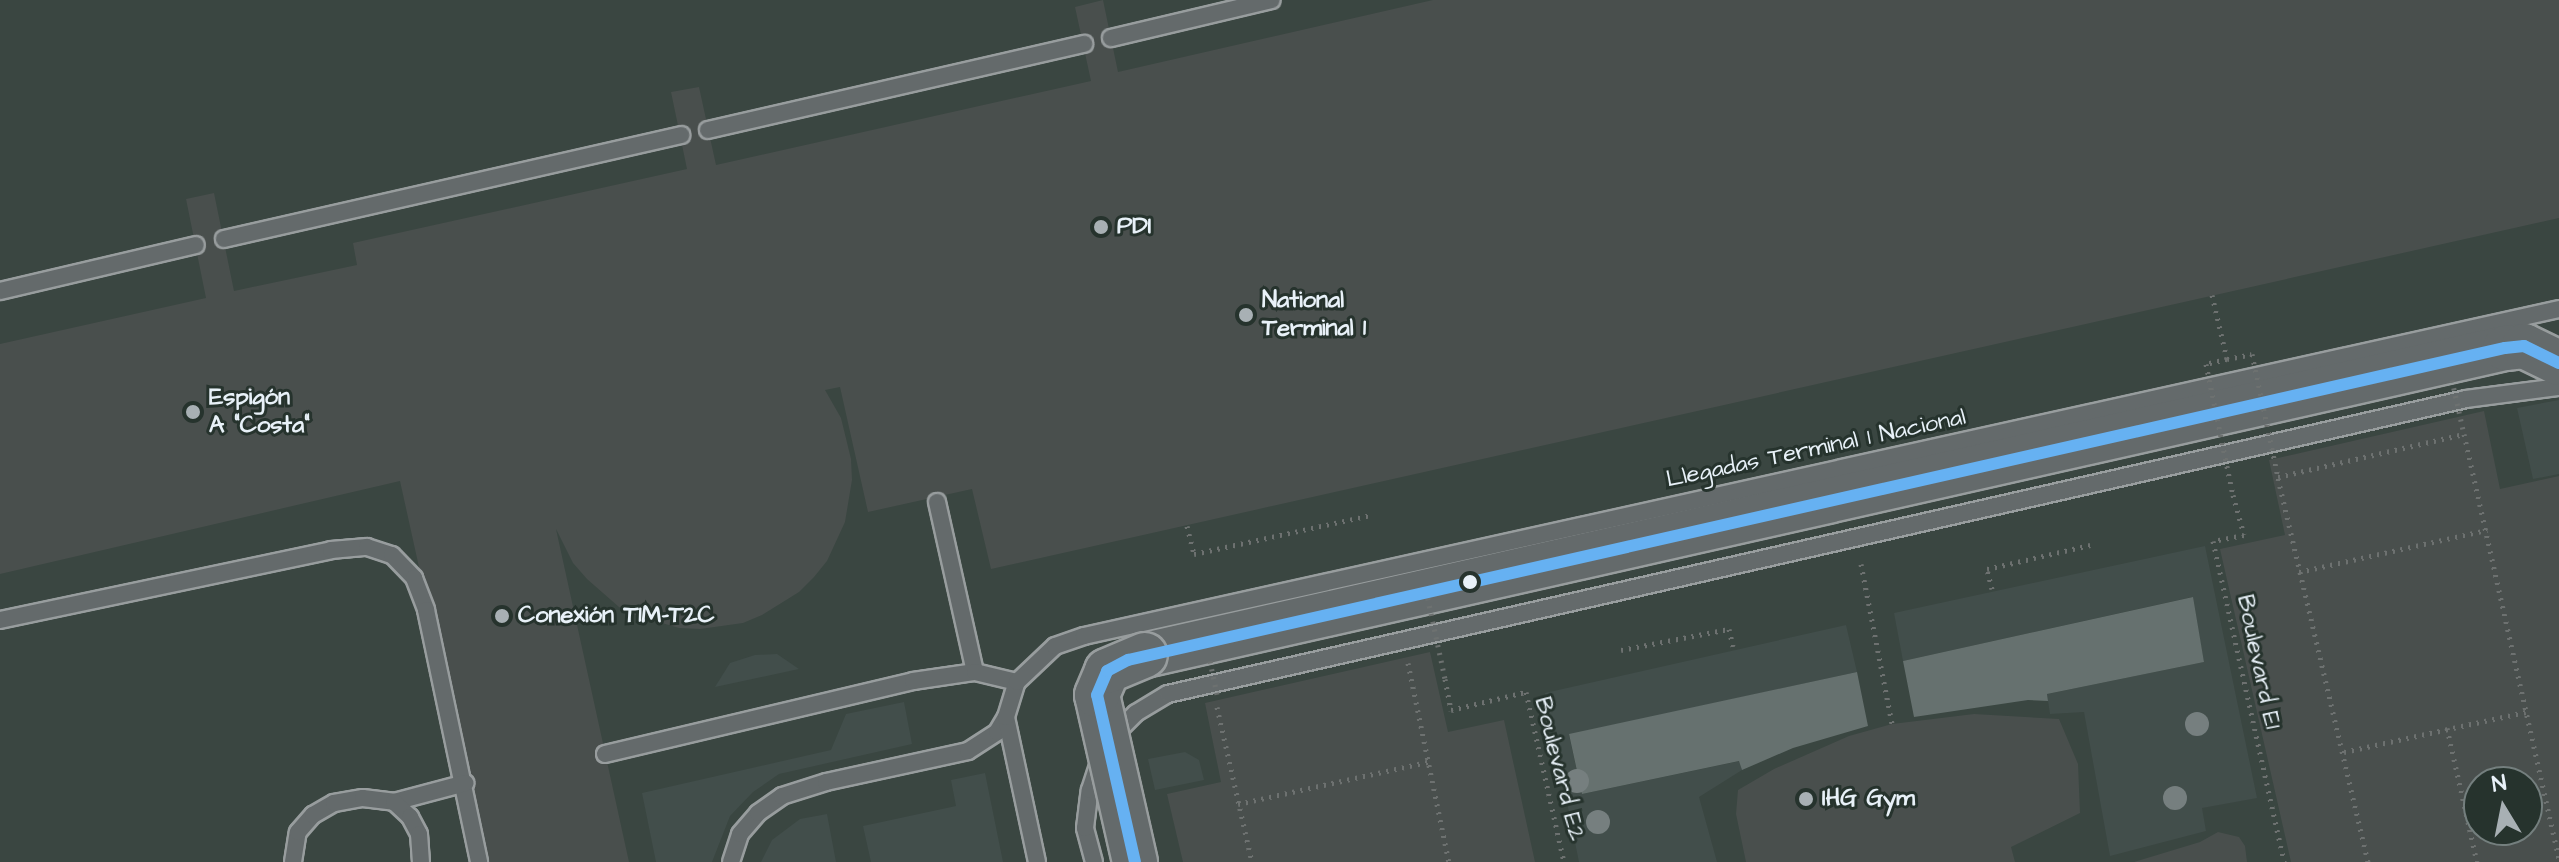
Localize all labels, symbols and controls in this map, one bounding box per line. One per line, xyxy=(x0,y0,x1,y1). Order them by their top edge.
place label: PDI xyxy=(1117,213,1152,241)
marker: PDI xyxy=(1092,218,1110,236)
place label: National Terminal 1 xyxy=(1262,287,1366,343)
marker: National Terminal 1 xyxy=(1237,306,1255,324)
place label: Espigón A "Costa" xyxy=(209,384,310,440)
marker: Espigón A "Costa" xyxy=(184,403,202,421)
street label: Llegadas Terminal 1 Nacional xyxy=(1664,403,1968,495)
unlabelled marker xyxy=(1462,574,1478,590)
street label: Boulevard E1 xyxy=(2230,592,2286,732)
place label: Conexión T1M-T2C xyxy=(518,602,715,630)
marker: Conexión T1M-T2C xyxy=(493,607,511,625)
street label: Boulevard E2 xyxy=(1527,694,1591,844)
north arrow xyxy=(2463,766,2543,846)
text: N xyxy=(2490,767,2509,800)
place label: IHG Gym xyxy=(1822,785,1915,813)
marker: IHG Gym xyxy=(1797,790,1815,808)

